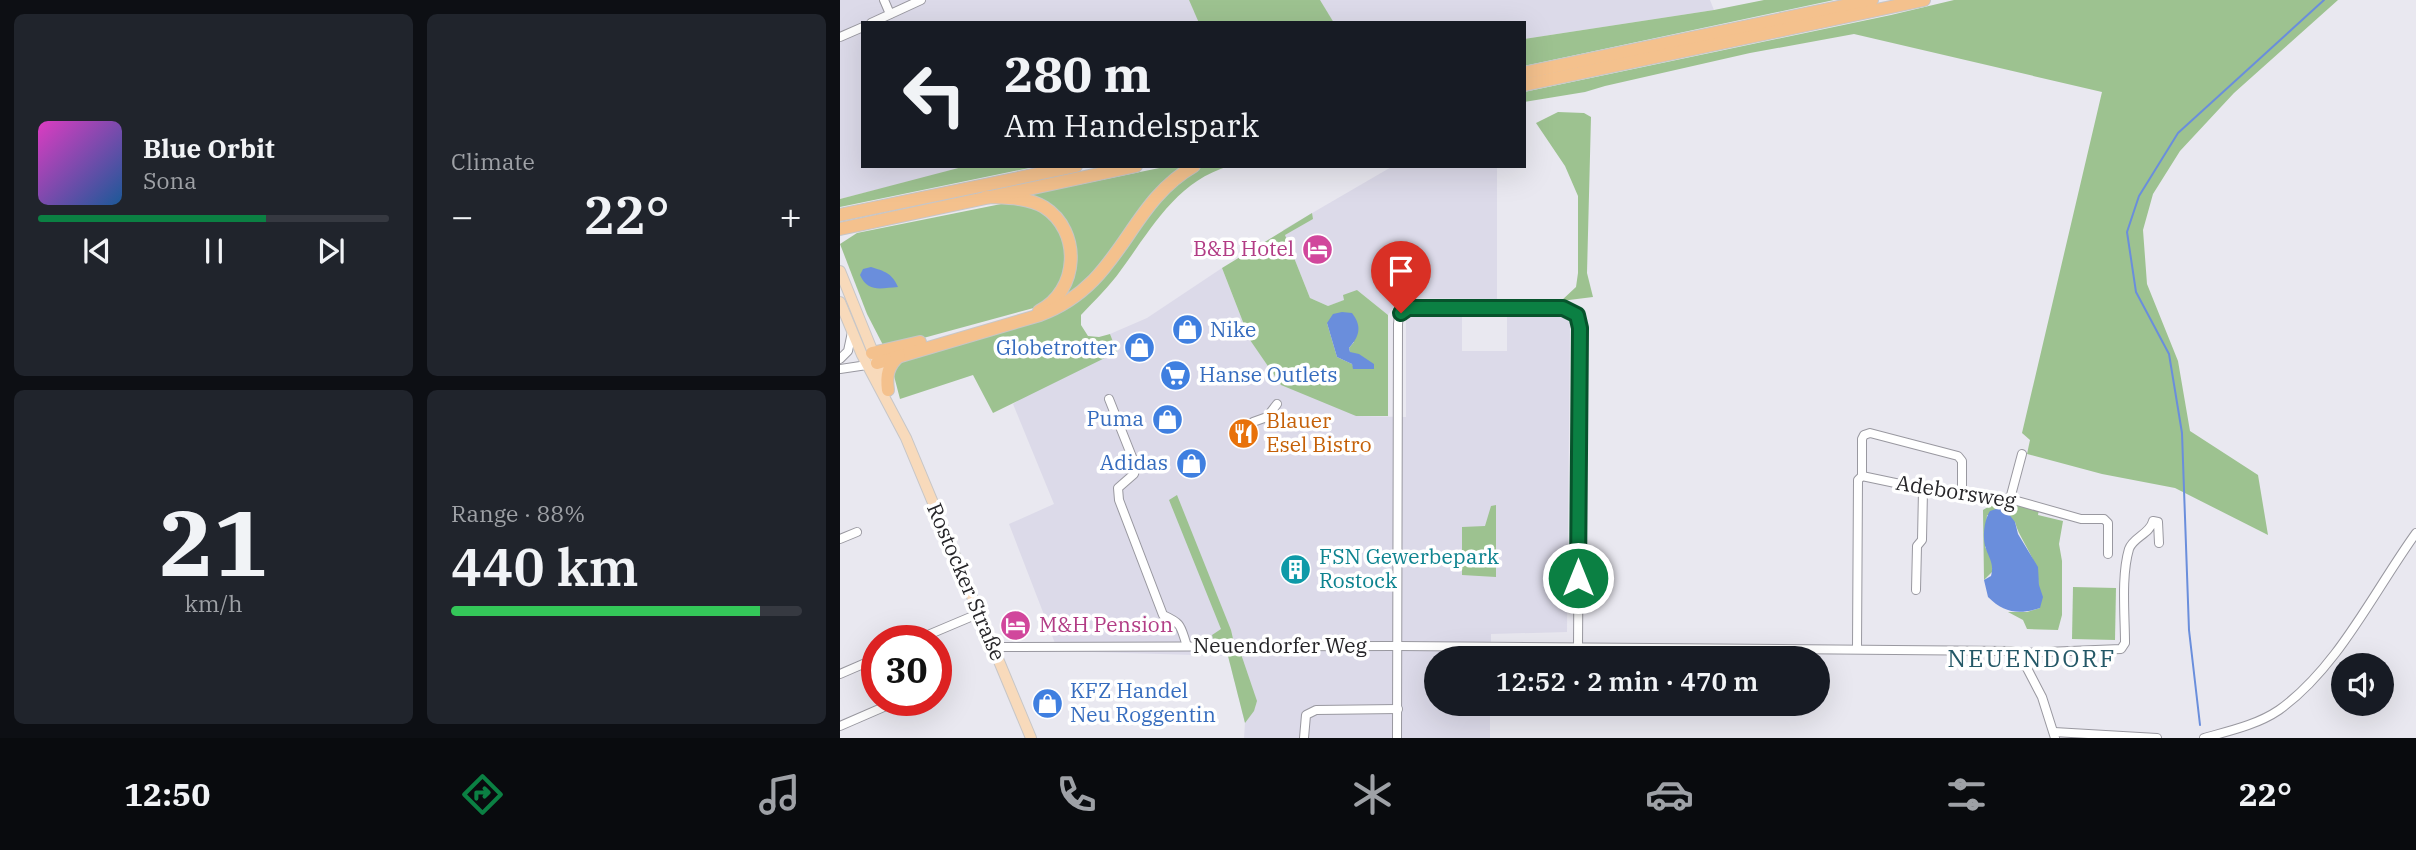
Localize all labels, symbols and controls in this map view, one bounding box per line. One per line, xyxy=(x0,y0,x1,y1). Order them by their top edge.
text: 280 m xyxy=(1004,42,1151,105)
icon: left xyxy=(889,49,980,140)
text: Am Handelspark xyxy=(1004,104,1259,146)
text: Blue Orbit xyxy=(143,131,275,165)
text: Climate xyxy=(451,146,535,176)
text: Sona xyxy=(143,165,197,195)
text: 22° xyxy=(583,181,670,248)
text: − xyxy=(451,191,474,240)
text: + xyxy=(779,191,802,240)
icon: previous xyxy=(78,232,116,270)
icon: pause xyxy=(195,232,233,270)
icon: next xyxy=(312,232,350,270)
hotel icon: B&B Hotel xyxy=(1300,232,1334,266)
place label: B&B Hotel xyxy=(1193,234,1294,262)
pin xyxy=(1371,241,1431,313)
icon: arrive xyxy=(1382,252,1420,290)
shop icon: Nike xyxy=(1170,313,1204,347)
place label: Nike xyxy=(1210,315,1256,343)
shop icon: Globetrotter xyxy=(1123,331,1157,365)
place label: Globetrotter xyxy=(996,333,1118,361)
supermarket icon: Hanse Outlets xyxy=(1159,358,1193,392)
place label: Hanse Outlets xyxy=(1199,360,1337,388)
shop icon: Puma xyxy=(1150,402,1184,436)
place label: Puma xyxy=(1086,404,1144,432)
place label: Blauer Esel Bistro xyxy=(1266,406,1371,458)
restaurant icon: Blauer Esel Bistro xyxy=(1226,416,1260,450)
shop icon: Adidas xyxy=(1174,446,1208,480)
place label: Adidas xyxy=(1100,448,1168,476)
street label: Adeborsweg xyxy=(1894,468,2019,514)
text: 21 xyxy=(159,483,268,601)
text: Range · 88% xyxy=(451,498,585,528)
street label: Rostocker Straße xyxy=(921,499,1013,665)
text: 440 km xyxy=(451,533,639,600)
position arrow xyxy=(1541,541,1615,615)
place label: FSN Gewerbepark Rostock xyxy=(1319,542,1500,594)
building icon: FSN Gewerbepark Rostock xyxy=(1279,552,1313,586)
text: km/h xyxy=(184,588,243,618)
hotel icon: M&H Pension xyxy=(999,608,1033,642)
place label: M&H Pension xyxy=(1039,610,1173,638)
speed limit sign: 30 xyxy=(861,625,952,716)
street label: Neuendorfer Weg xyxy=(1193,631,1368,659)
district label: NEUENDORF xyxy=(1947,642,2117,674)
map controls xyxy=(2331,653,2394,716)
button: sound xyxy=(2331,653,2394,716)
text: 12:52 · 2 min · 470 m xyxy=(1496,664,1758,698)
place label: KFZ Handel Neu Roggentin xyxy=(1070,676,1216,728)
shop icon: KFZ Handel Neu Roggentin xyxy=(1030,686,1064,720)
icon: directions xyxy=(458,770,507,819)
icon: music xyxy=(755,770,804,819)
icon: phone xyxy=(1052,770,1101,819)
icon: climate xyxy=(1348,770,1397,819)
icon: car xyxy=(1645,770,1694,819)
icon: filters xyxy=(1942,770,1991,819)
text: 12:50 xyxy=(124,773,210,815)
text: 22° xyxy=(2239,773,2292,815)

